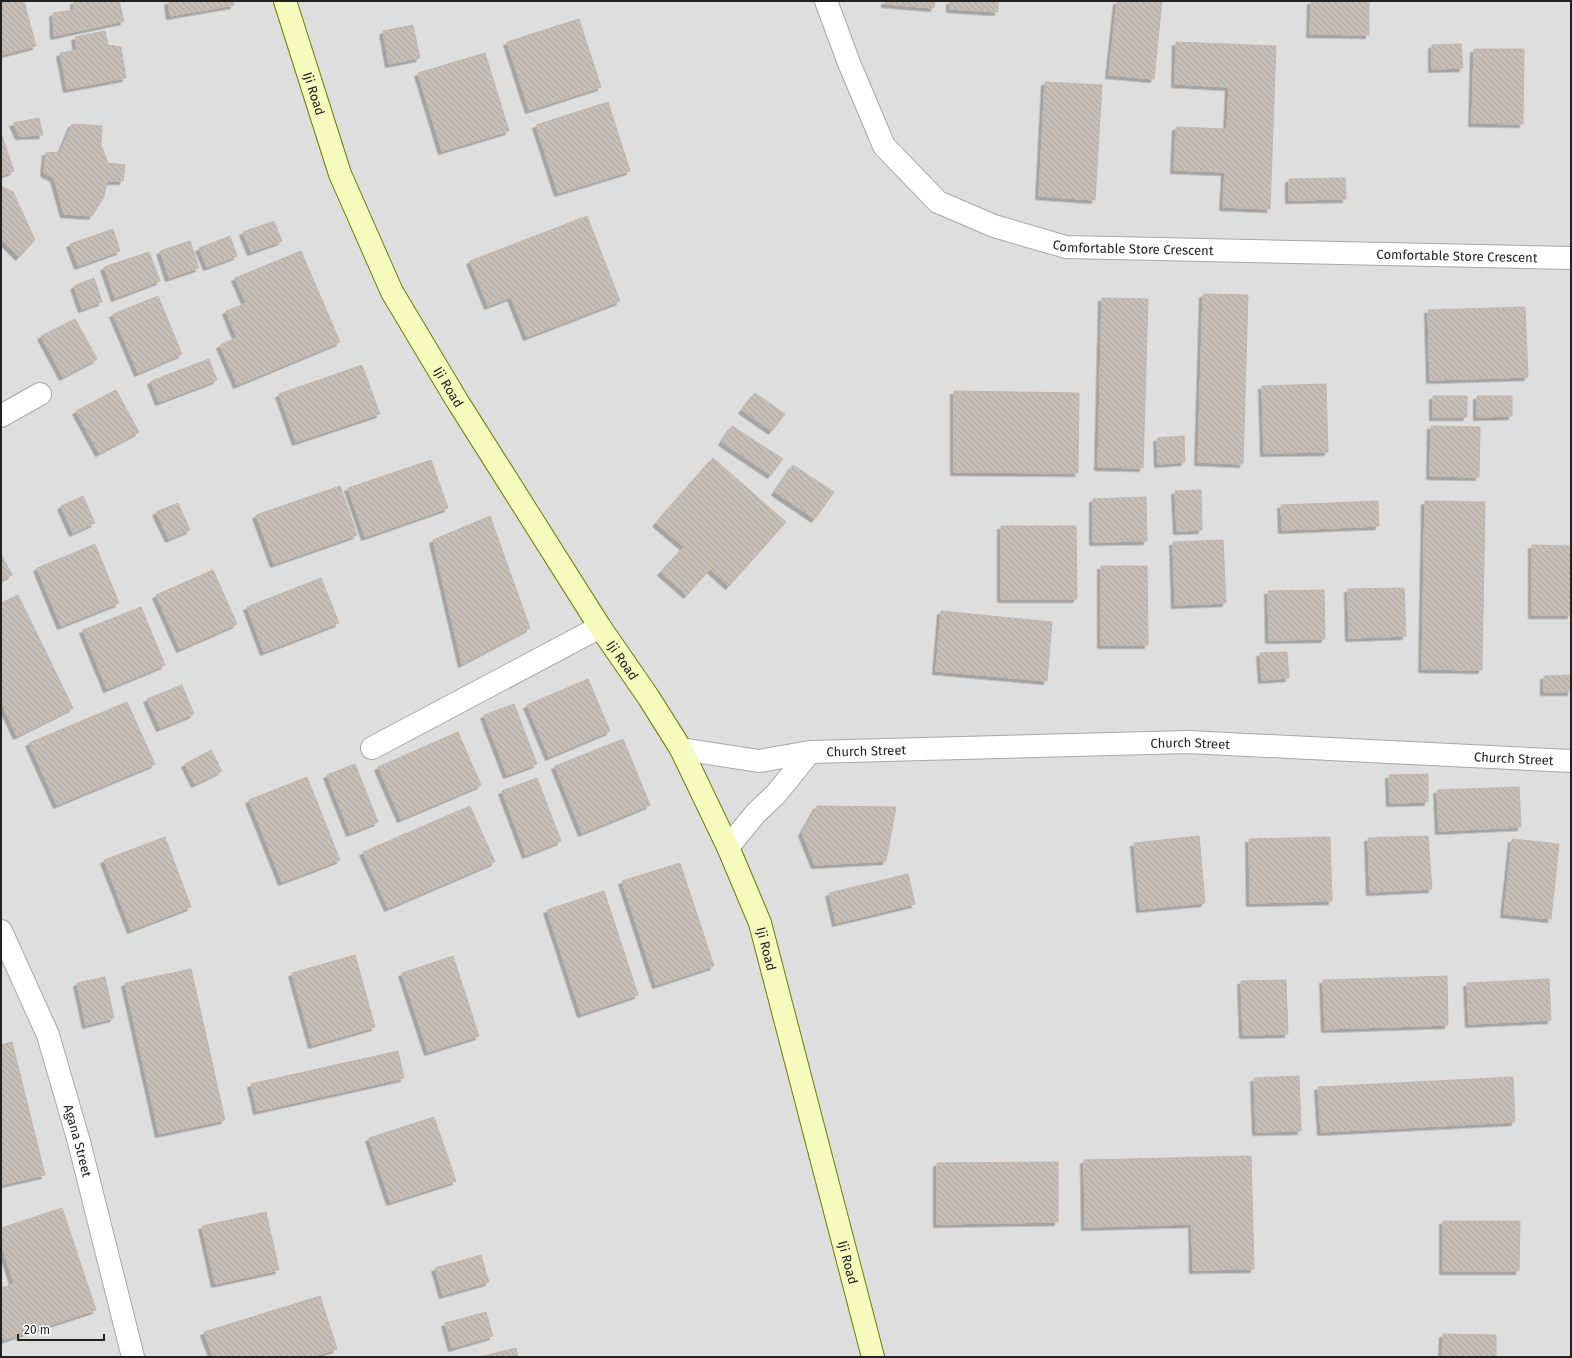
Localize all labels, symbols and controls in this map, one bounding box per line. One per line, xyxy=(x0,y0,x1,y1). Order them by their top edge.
street label: Iji Road xyxy=(300,70,328,117)
street label: Comfortable Store Crescent xyxy=(1051,236,1214,258)
street label: Comfortable Store Crescent xyxy=(1376,246,1538,265)
street label: Iji Road xyxy=(431,364,467,410)
street label: Iji Road xyxy=(604,637,642,683)
street label: Church Street xyxy=(1150,734,1231,752)
street label: Church Street xyxy=(826,742,907,759)
street label: Church Street xyxy=(1474,749,1554,768)
street label: Iji Road xyxy=(754,925,780,972)
street label: Agana Street xyxy=(61,1103,95,1179)
street label: Iji Road xyxy=(835,1239,861,1286)
scale bar xyxy=(18,1316,104,1342)
text: 20 m xyxy=(24,1323,50,1337)

